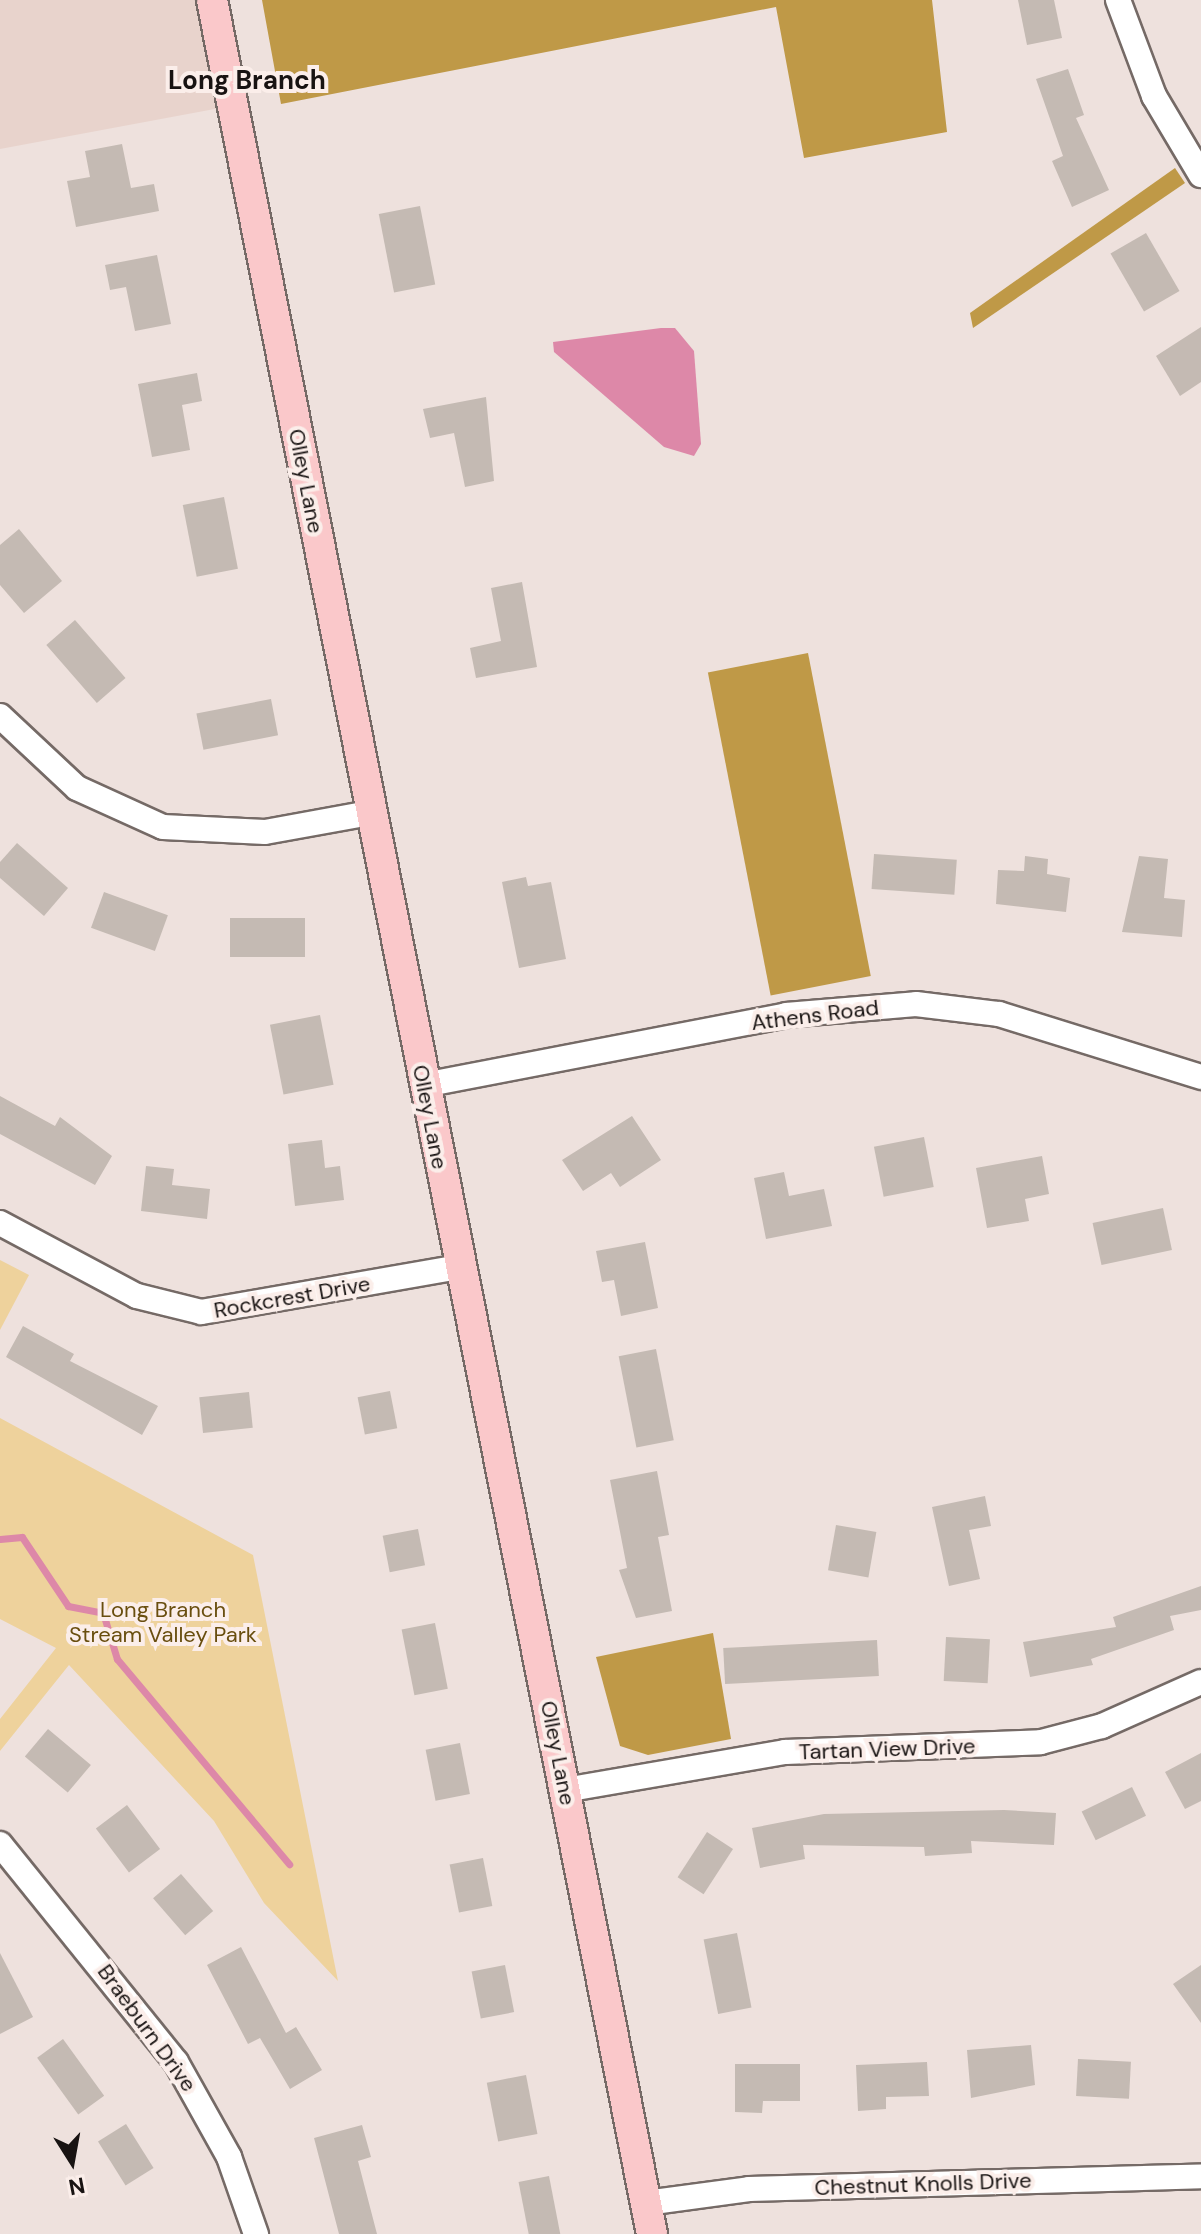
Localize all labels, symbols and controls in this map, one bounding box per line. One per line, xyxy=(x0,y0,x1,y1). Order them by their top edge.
district label: Long Branch xyxy=(168,65,326,97)
street label: Olley Lane xyxy=(283,427,329,535)
street label: Athens Road xyxy=(750,994,880,1036)
street label: Olley Lane xyxy=(407,1063,453,1171)
street label: Rockcrest Drive xyxy=(212,1270,372,1324)
park label: Long Branch Stream Valley Park xyxy=(69,1596,257,1648)
street label: Olley Lane xyxy=(535,1699,581,1807)
street label: Tartan View Drive xyxy=(798,1733,976,1765)
street label: Braeburn Drive xyxy=(92,1959,202,2097)
north arrow xyxy=(32,2122,112,2202)
street label: Chestnut Knolls Drive xyxy=(814,2167,1032,2201)
text: N xyxy=(66,2170,87,2202)

